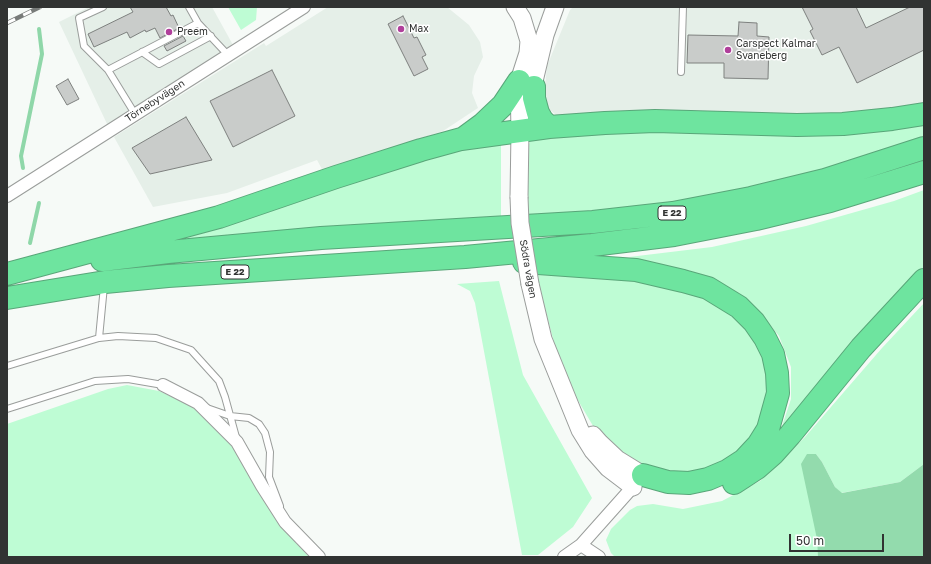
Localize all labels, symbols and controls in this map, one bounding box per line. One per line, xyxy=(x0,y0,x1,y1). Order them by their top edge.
place label: Max xyxy=(409,23,429,35)
marker: Max xyxy=(396,24,406,34)
place label: Preem xyxy=(177,26,208,38)
marker: Preem xyxy=(164,27,174,37)
place label: Carspect Kalmar Svaneberg xyxy=(736,38,816,62)
marker: Carspect Kalmar Svaneberg xyxy=(723,45,733,55)
street label: Törnebyvägen xyxy=(123,77,187,125)
road number: E 22 xyxy=(658,206,686,220)
street label: Södra vägen xyxy=(517,239,539,299)
road number: E 22 xyxy=(221,265,249,279)
scale bar xyxy=(791,526,886,552)
text: 50 m xyxy=(796,533,824,548)

